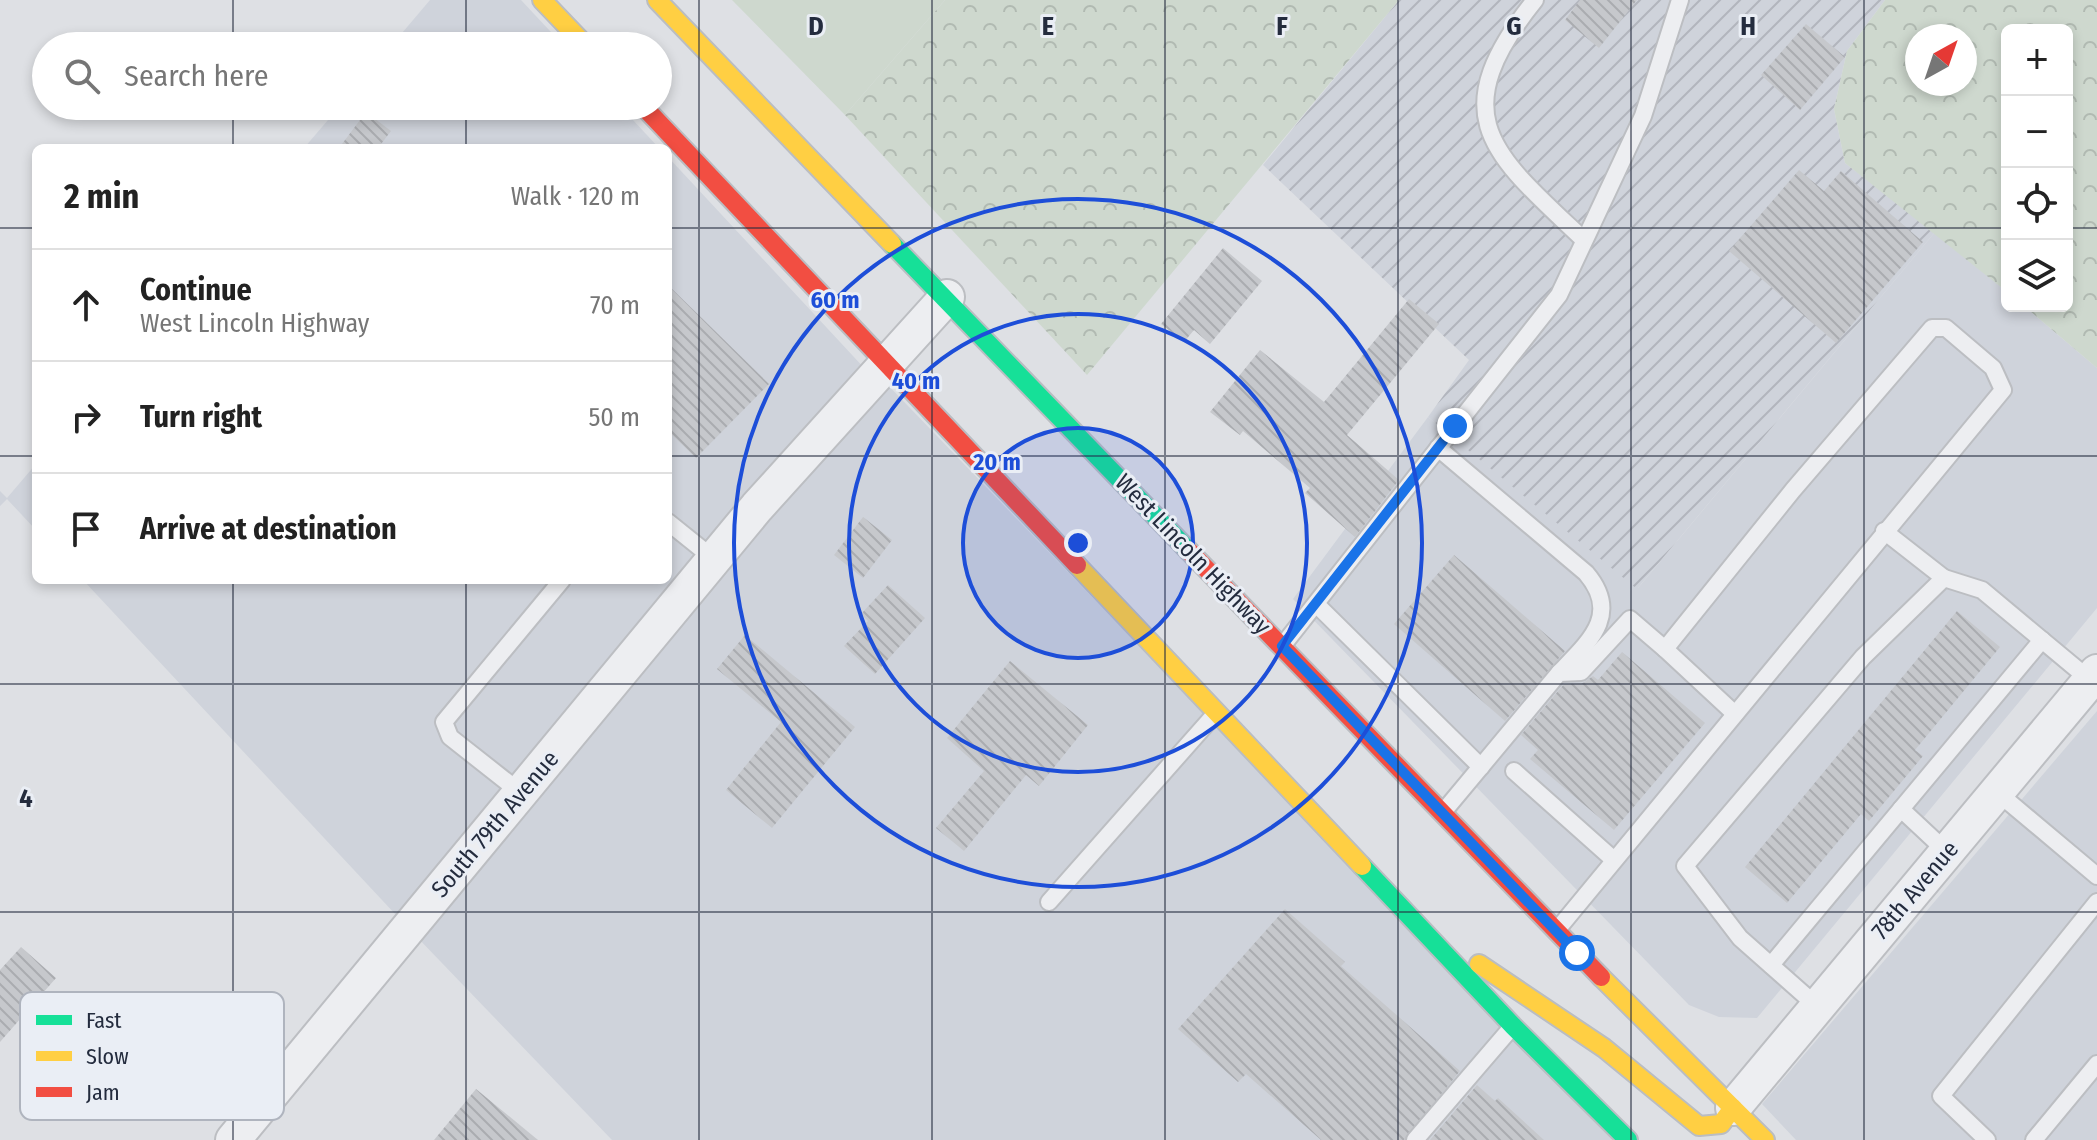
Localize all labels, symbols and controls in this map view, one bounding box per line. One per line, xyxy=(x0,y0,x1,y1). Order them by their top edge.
text: D xyxy=(808,11,824,42)
text: E xyxy=(1042,11,1054,42)
text: F xyxy=(1276,11,1288,42)
text: G xyxy=(1506,11,1522,42)
text: H xyxy=(1740,11,1756,42)
north arrow xyxy=(1905,24,1977,96)
map controls xyxy=(2001,24,2073,312)
button: + xyxy=(2001,24,2073,96)
search box xyxy=(32,32,672,120)
icon: search xyxy=(60,54,104,98)
text: Search here xyxy=(124,58,269,94)
button: − xyxy=(2001,96,2073,168)
button: locate xyxy=(2001,168,2073,240)
text: 2 min xyxy=(64,176,139,217)
text: Walk · 120 m xyxy=(511,181,640,212)
button: layers xyxy=(2001,240,2073,312)
text: Continue xyxy=(140,272,252,308)
icon: ahead xyxy=(64,283,108,327)
text: 60 m xyxy=(811,286,859,314)
text: 70 m xyxy=(590,290,640,321)
text: West Lincoln Highway xyxy=(140,308,369,339)
text: 40 m xyxy=(892,367,940,395)
icon: right xyxy=(64,395,108,439)
text: Turn right xyxy=(140,399,262,435)
text: 50 m xyxy=(588,402,640,433)
route end xyxy=(1437,408,1473,444)
text: 20 m xyxy=(972,448,1021,476)
street label: West Lincoln Highway xyxy=(1109,468,1277,640)
icon: arrive xyxy=(64,507,108,551)
text: Arrive at destination xyxy=(140,511,397,547)
centre of rings xyxy=(1064,529,1092,557)
street label: South 79th Avenue xyxy=(426,745,564,903)
text: 4 xyxy=(19,783,33,814)
street label: 78th Avenue xyxy=(1866,835,1964,945)
route start xyxy=(1559,935,1595,971)
legend xyxy=(20,992,284,1120)
text: Fast xyxy=(86,1007,122,1034)
text: Slow xyxy=(86,1043,129,1070)
text: Jam xyxy=(86,1079,120,1106)

